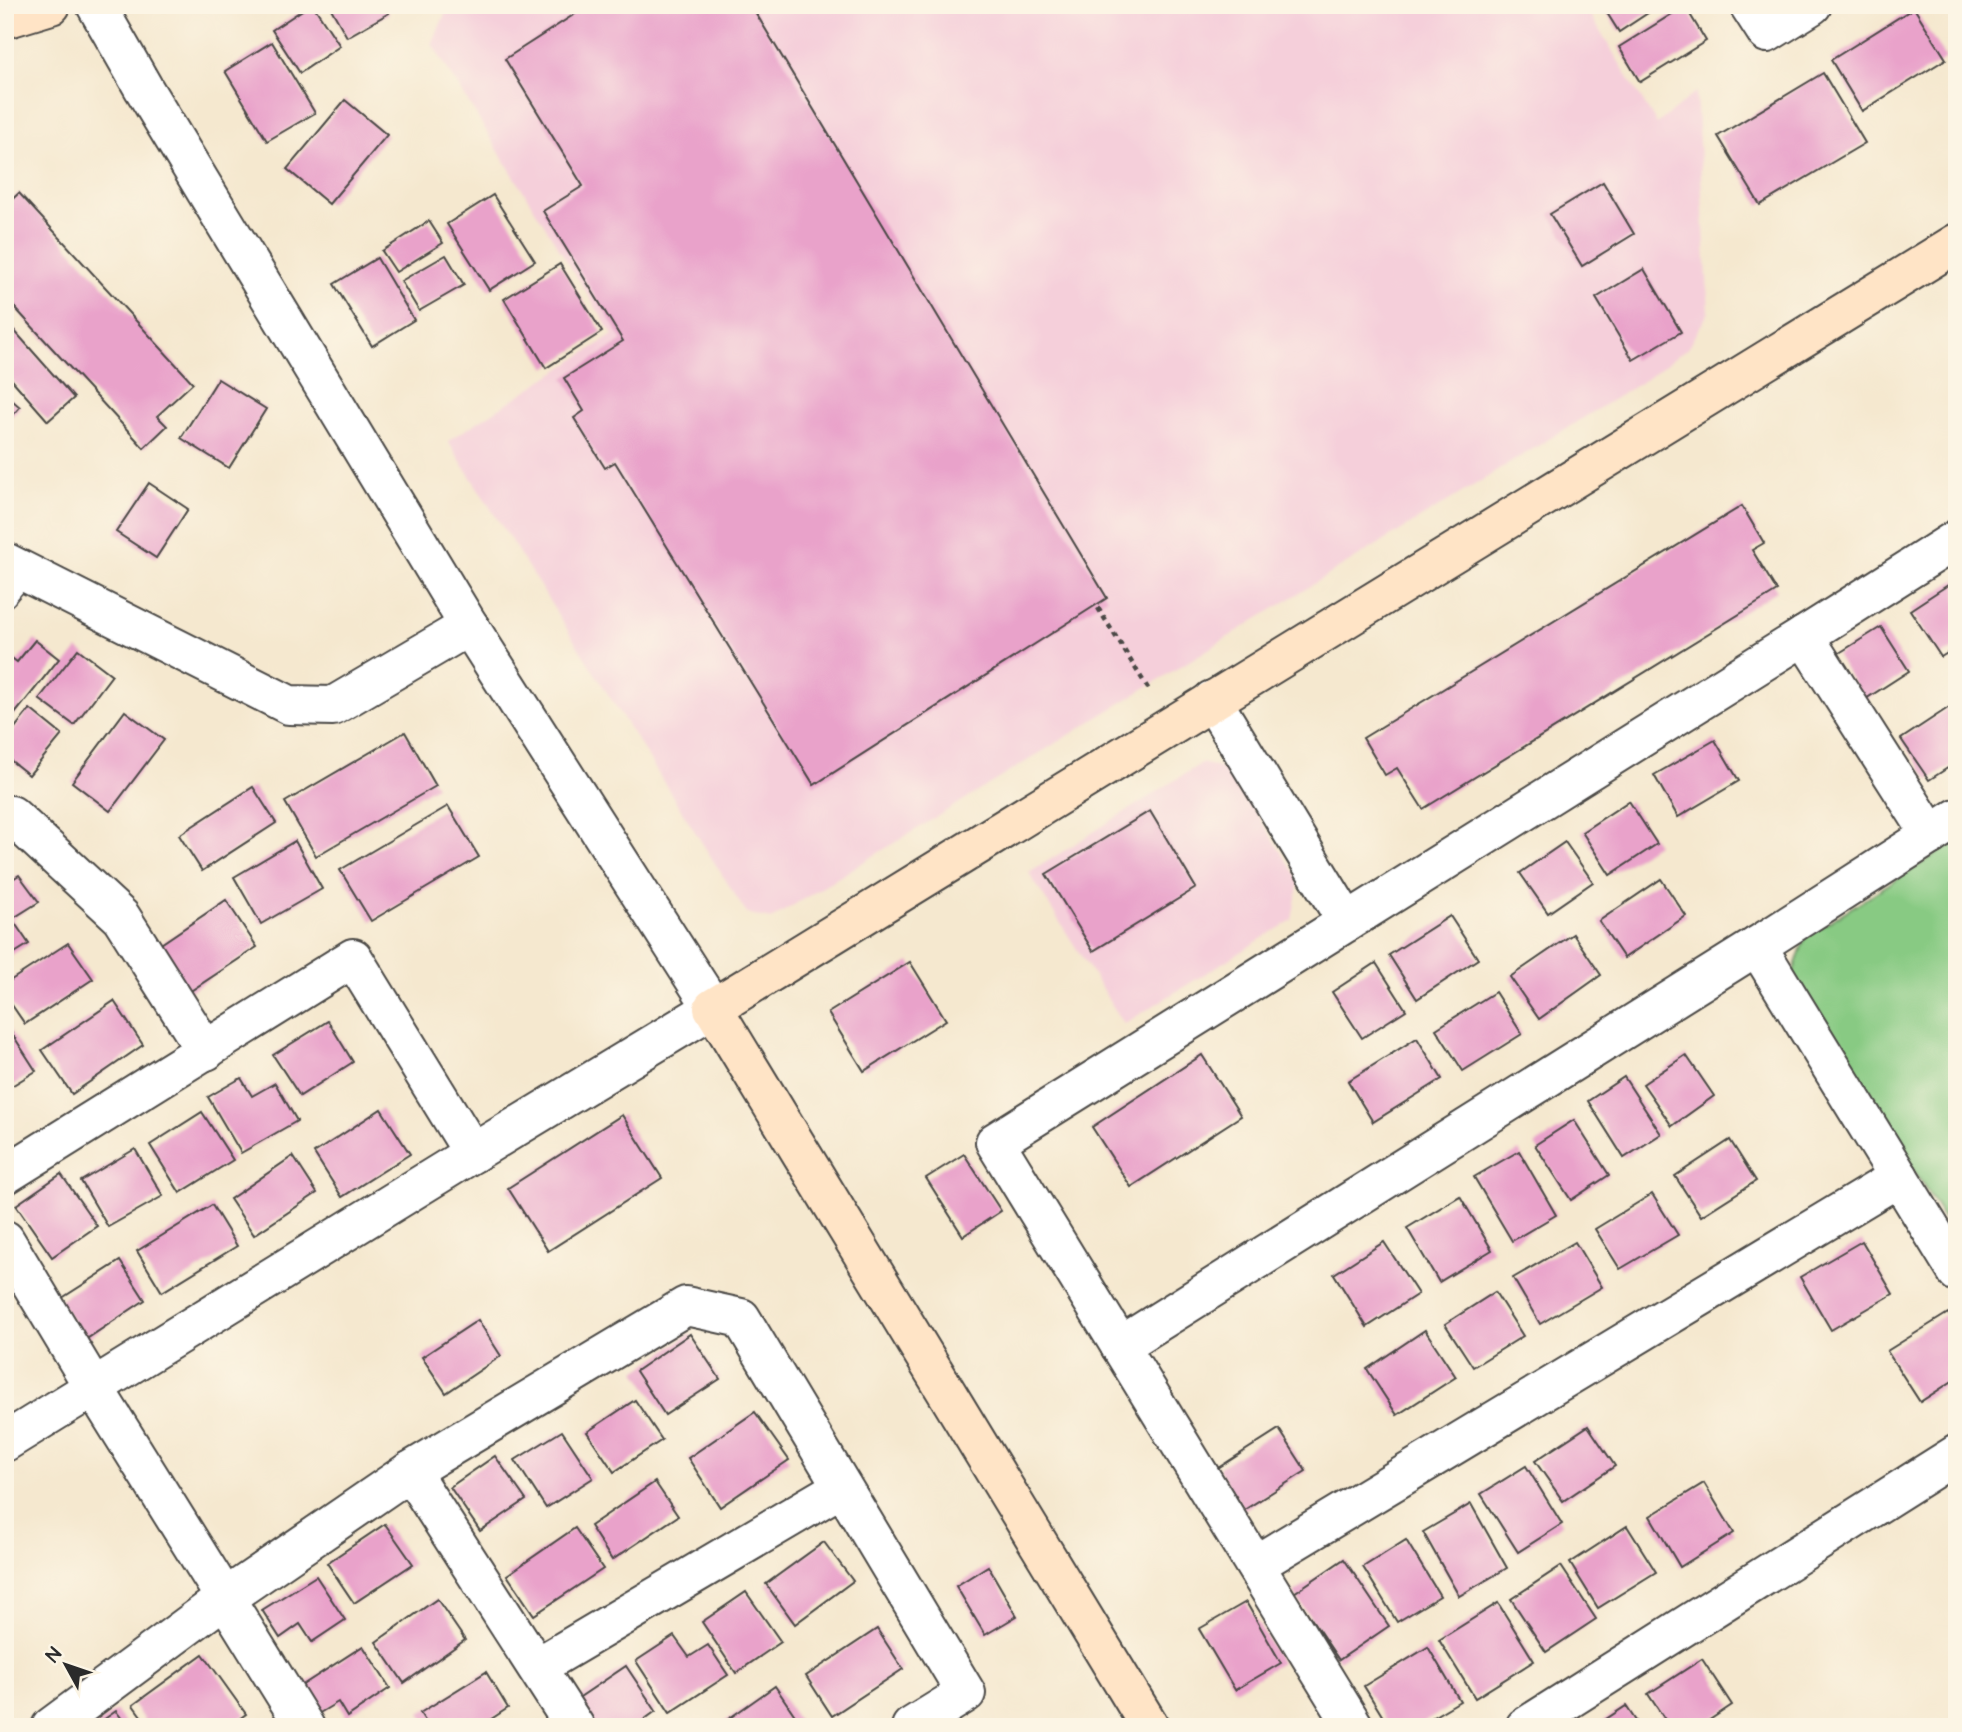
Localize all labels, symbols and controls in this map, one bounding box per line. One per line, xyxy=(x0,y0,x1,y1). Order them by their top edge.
north arrow xyxy=(32,1630,102,1700)
text: N xyxy=(40,1642,68,1668)

